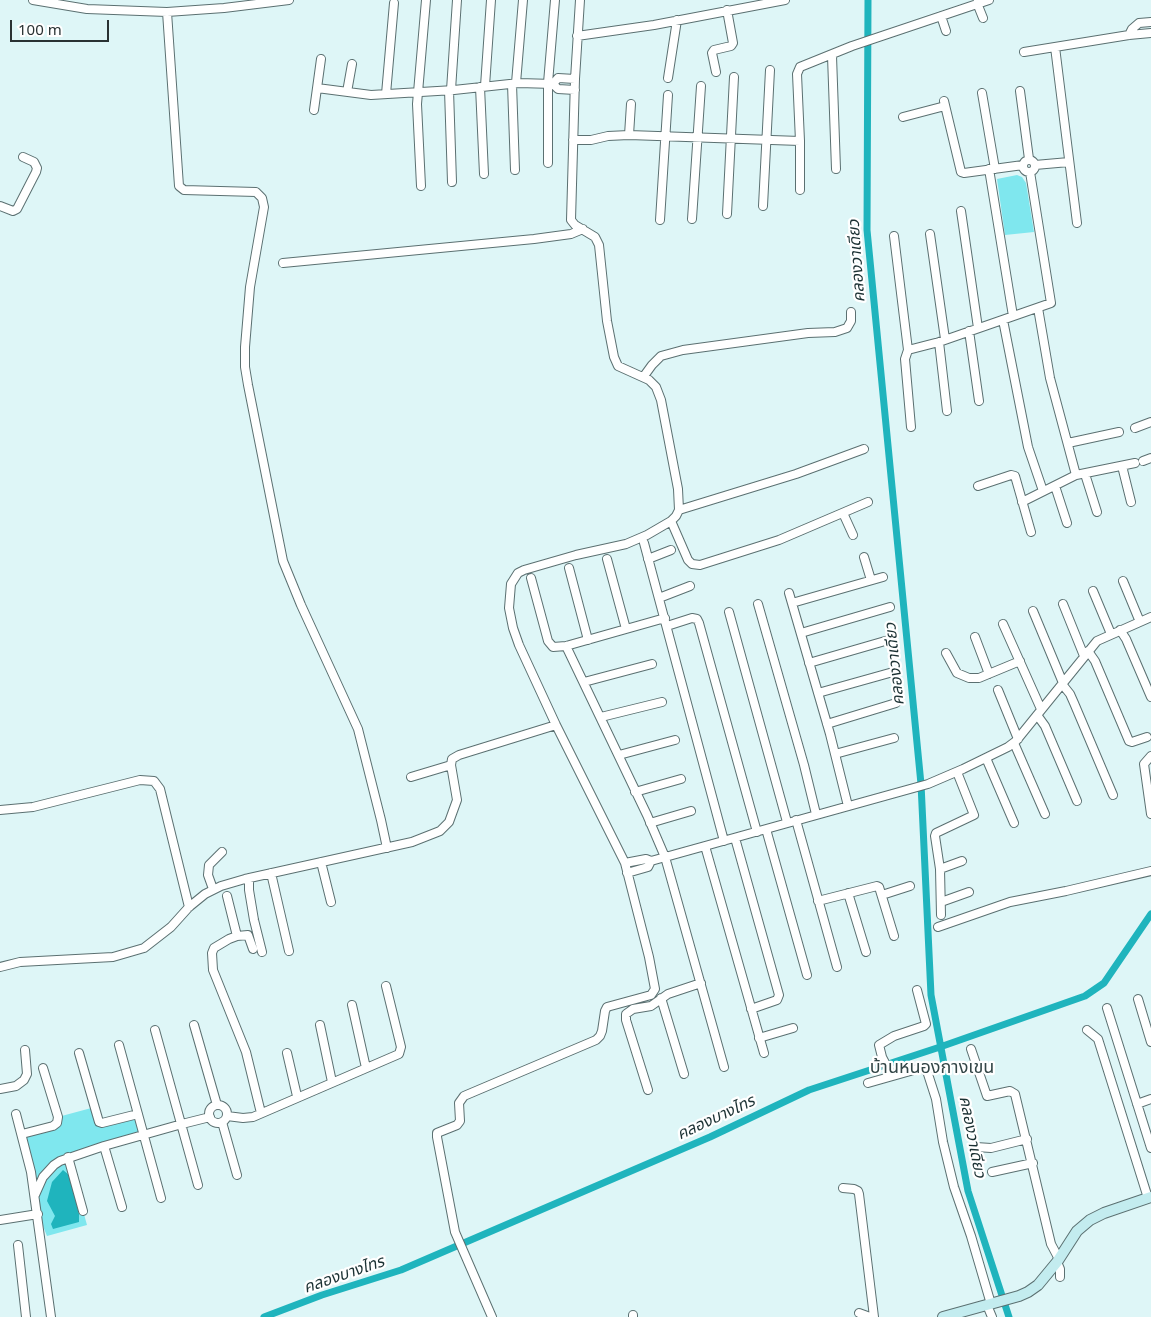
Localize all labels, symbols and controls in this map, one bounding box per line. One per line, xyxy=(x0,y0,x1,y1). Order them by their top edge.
scale bar xyxy=(12,10,111,42)
text: 100 m xyxy=(18,19,62,39)
water label: คลองวาเดียว xyxy=(845,219,869,303)
water label: คลองวาเดียว xyxy=(881,622,909,706)
district label: บ้านหนองกางเขน xyxy=(870,1057,994,1079)
water label: คลองบางไทร xyxy=(674,1092,758,1144)
water label: คลองวาเดียว xyxy=(955,1094,989,1180)
water label: คลองบางไทร xyxy=(301,1252,387,1298)

